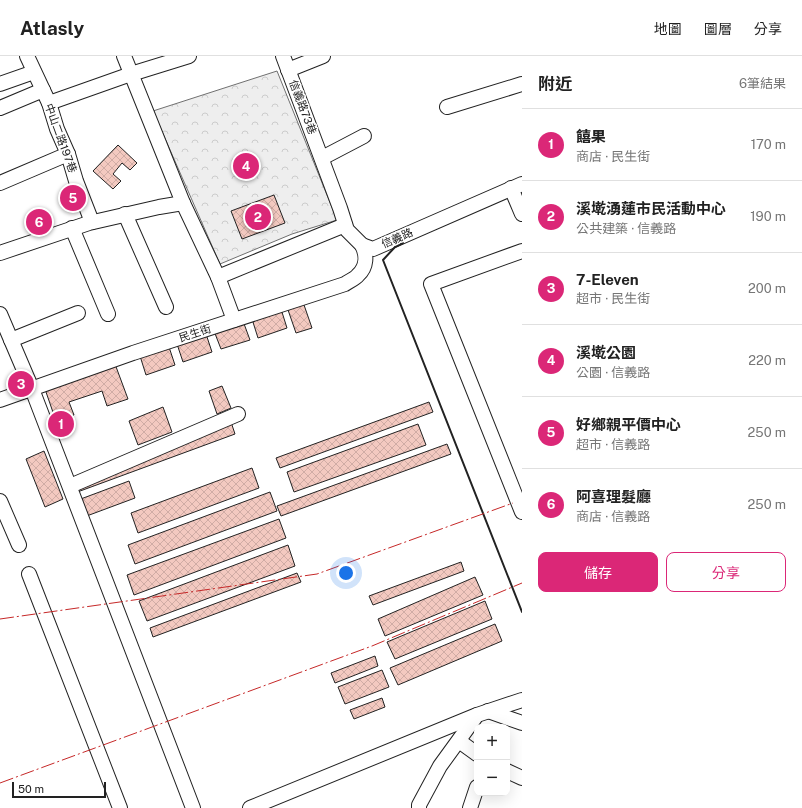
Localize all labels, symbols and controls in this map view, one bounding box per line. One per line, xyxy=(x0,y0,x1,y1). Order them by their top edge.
text: Atlasly xyxy=(20,17,84,39)
text: 地圖 xyxy=(654,21,682,37)
text: 圖層 xyxy=(704,21,732,37)
text: 分享 xyxy=(754,21,782,37)
text: 附近 xyxy=(538,74,572,94)
text: 6筆結果 xyxy=(739,76,786,91)
street label: 信義路73巷 xyxy=(287,78,319,136)
street label: 中山二路197巷 xyxy=(43,102,79,174)
text: 饎果 xyxy=(576,128,606,145)
text: 1 xyxy=(548,137,554,152)
text: 170 m xyxy=(751,137,786,152)
text: 商店 · 民生街 xyxy=(576,149,650,164)
pin: 4 xyxy=(233,151,259,181)
pin: 5 xyxy=(60,183,86,213)
text: 溪墘湧蓮市民活動中心 xyxy=(576,200,726,217)
pin: 2 xyxy=(245,202,271,232)
pin: 6 xyxy=(26,207,52,237)
text: 2 xyxy=(547,209,555,224)
text: 190 m xyxy=(750,209,786,224)
text: 公共建築 · 信義路 xyxy=(576,221,676,236)
street label: 信義路 xyxy=(379,226,415,250)
text: 7-Eleven xyxy=(576,271,639,288)
text: 3 xyxy=(547,281,555,296)
text: 200 m xyxy=(748,281,786,296)
text: 超市 · 民生街 xyxy=(576,291,650,306)
street label: 民生街 xyxy=(177,322,213,344)
text: 溪墘公園 xyxy=(576,344,636,361)
text: 4 xyxy=(547,353,555,368)
text: 220 m xyxy=(748,353,786,368)
text: 公園 · 信義路 xyxy=(576,365,650,380)
pin: 3 xyxy=(8,369,34,399)
pin: 1 xyxy=(48,409,74,439)
text: 好鄉親平價中心 xyxy=(576,416,681,433)
text: 5 xyxy=(547,425,555,440)
text: 250 m xyxy=(748,425,786,440)
text: 超市 · 信義路 xyxy=(576,437,650,452)
text: 阿喜理髮廳 xyxy=(576,488,651,505)
text: 6 xyxy=(547,497,555,512)
text: 250 m xyxy=(748,497,786,512)
text: 商店 · 信義路 xyxy=(576,509,650,524)
button: 儲存 xyxy=(538,552,658,592)
button: 分享 xyxy=(666,552,786,592)
your location xyxy=(336,563,356,583)
map controls xyxy=(474,724,510,796)
button: + xyxy=(474,724,510,760)
button: − xyxy=(474,760,510,796)
scale bar xyxy=(12,780,106,799)
text: 50 m xyxy=(18,783,44,795)

